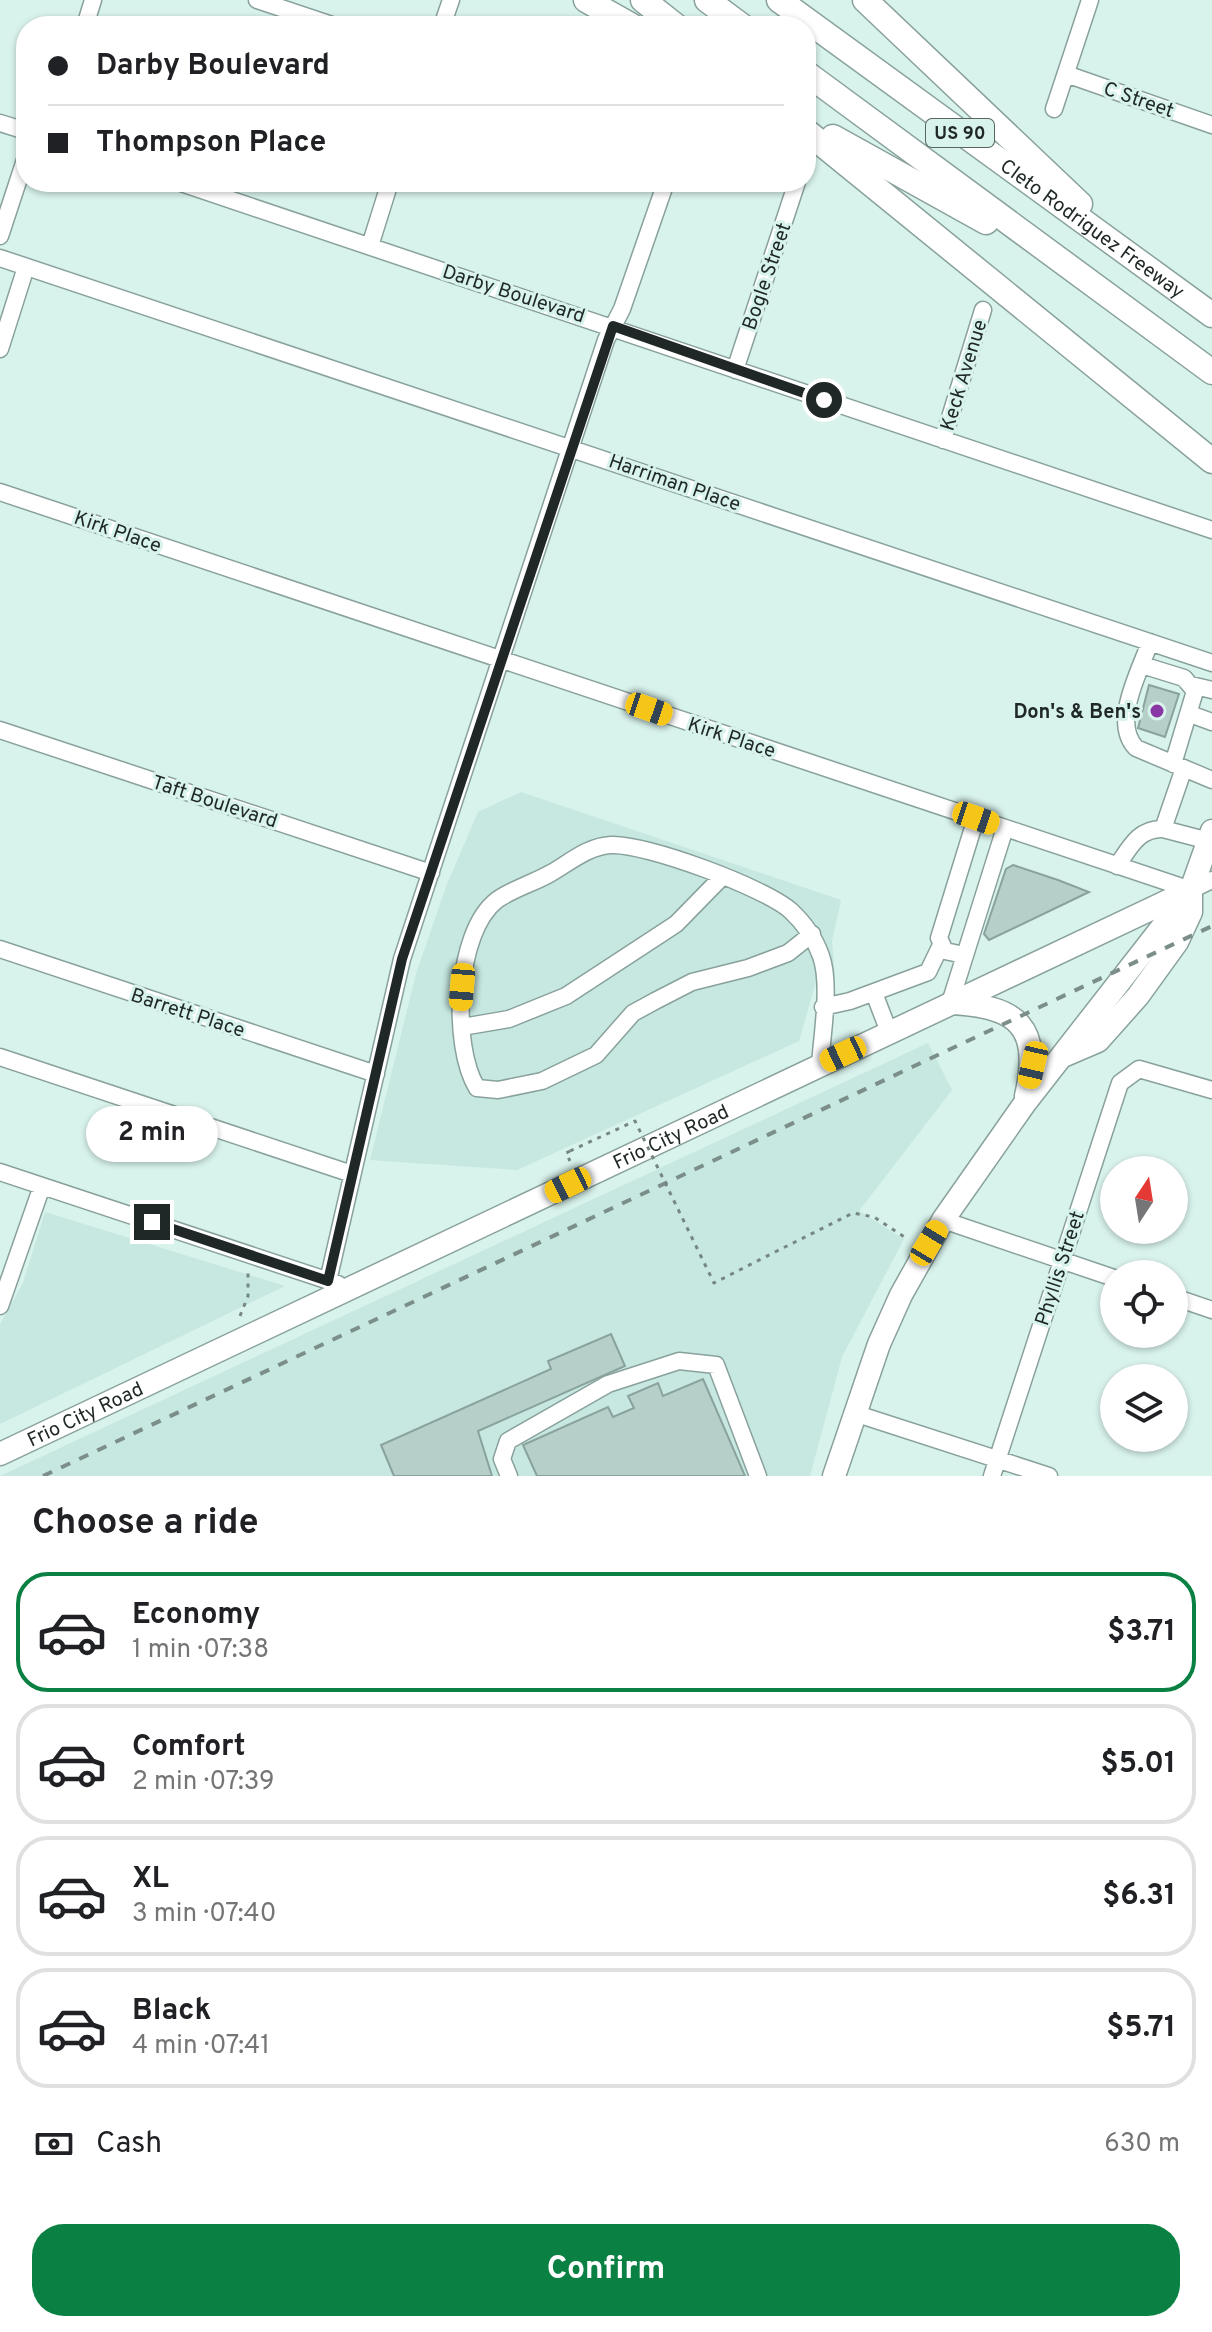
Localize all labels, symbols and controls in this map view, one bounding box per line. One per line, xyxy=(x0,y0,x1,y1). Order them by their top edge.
text: Darby Boulevard xyxy=(96,48,330,85)
street label: C Street xyxy=(1100,77,1177,125)
road number: US 90 xyxy=(926,119,994,147)
text: Thompson Place xyxy=(96,125,326,162)
street label: Cleto Rodriguez Freeway xyxy=(994,154,1189,306)
street label: Bogle Street xyxy=(737,220,798,334)
street label: Darby Boulevard xyxy=(439,260,588,330)
street label: Keck Avenue xyxy=(936,317,994,434)
route start xyxy=(806,382,842,418)
street label: Harriman Place xyxy=(605,449,744,519)
street label: Kirk Place xyxy=(70,506,165,560)
car xyxy=(622,690,676,728)
place label: Don's & Ben's xyxy=(1013,700,1141,726)
marker: Don's & Ben's xyxy=(1148,702,1166,720)
street label: Kirk Place xyxy=(684,712,779,765)
street label: Taft Boulevard xyxy=(148,770,280,835)
car xyxy=(949,799,1003,837)
car xyxy=(448,962,476,1012)
street label: Barrett Place xyxy=(127,983,248,1045)
car xyxy=(816,1033,870,1075)
car xyxy=(1016,1039,1050,1091)
street label: Frio City Road xyxy=(609,1100,734,1177)
callout: 2 min xyxy=(86,1106,218,1162)
text: 2 min xyxy=(118,1117,186,1150)
north arrow xyxy=(1100,1156,1188,1244)
map controls xyxy=(1100,1156,1188,1452)
car xyxy=(541,1164,595,1206)
route end xyxy=(134,1204,170,1240)
street label: Phyllis Street xyxy=(1030,1208,1092,1329)
car xyxy=(906,1216,952,1270)
button: locate xyxy=(1100,1260,1188,1348)
button: layers xyxy=(1100,1364,1188,1452)
street label: Frio City Road xyxy=(24,1377,148,1454)
text: Choose a ride xyxy=(32,1501,258,1547)
icon: car xyxy=(36,1596,108,1668)
text: Economy xyxy=(132,1597,260,1634)
text: $3.71 xyxy=(1107,1614,1176,1651)
text: 1 min · 07:38 xyxy=(132,1634,269,1667)
icon: car xyxy=(36,1728,108,1800)
text: Comfort xyxy=(132,1729,245,1766)
text: $5.01 xyxy=(1101,1746,1176,1783)
text: 2 min · 07:39 xyxy=(132,1766,274,1799)
icon: car xyxy=(36,1860,108,1932)
text: XL xyxy=(132,1861,169,1898)
text: $6.31 xyxy=(1102,1878,1176,1915)
text: 3 min · 07:40 xyxy=(132,1898,276,1931)
icon: car xyxy=(36,1992,108,2064)
text: Black xyxy=(132,1993,211,2030)
text: $5.71 xyxy=(1106,2010,1176,2047)
text: 4 min · 07:41 xyxy=(132,2030,270,2063)
icon: cash xyxy=(32,2122,76,2166)
text: Cash xyxy=(96,2126,162,2163)
text: 630 m xyxy=(1104,2128,1180,2161)
button: Confirm xyxy=(32,2224,1180,2316)

